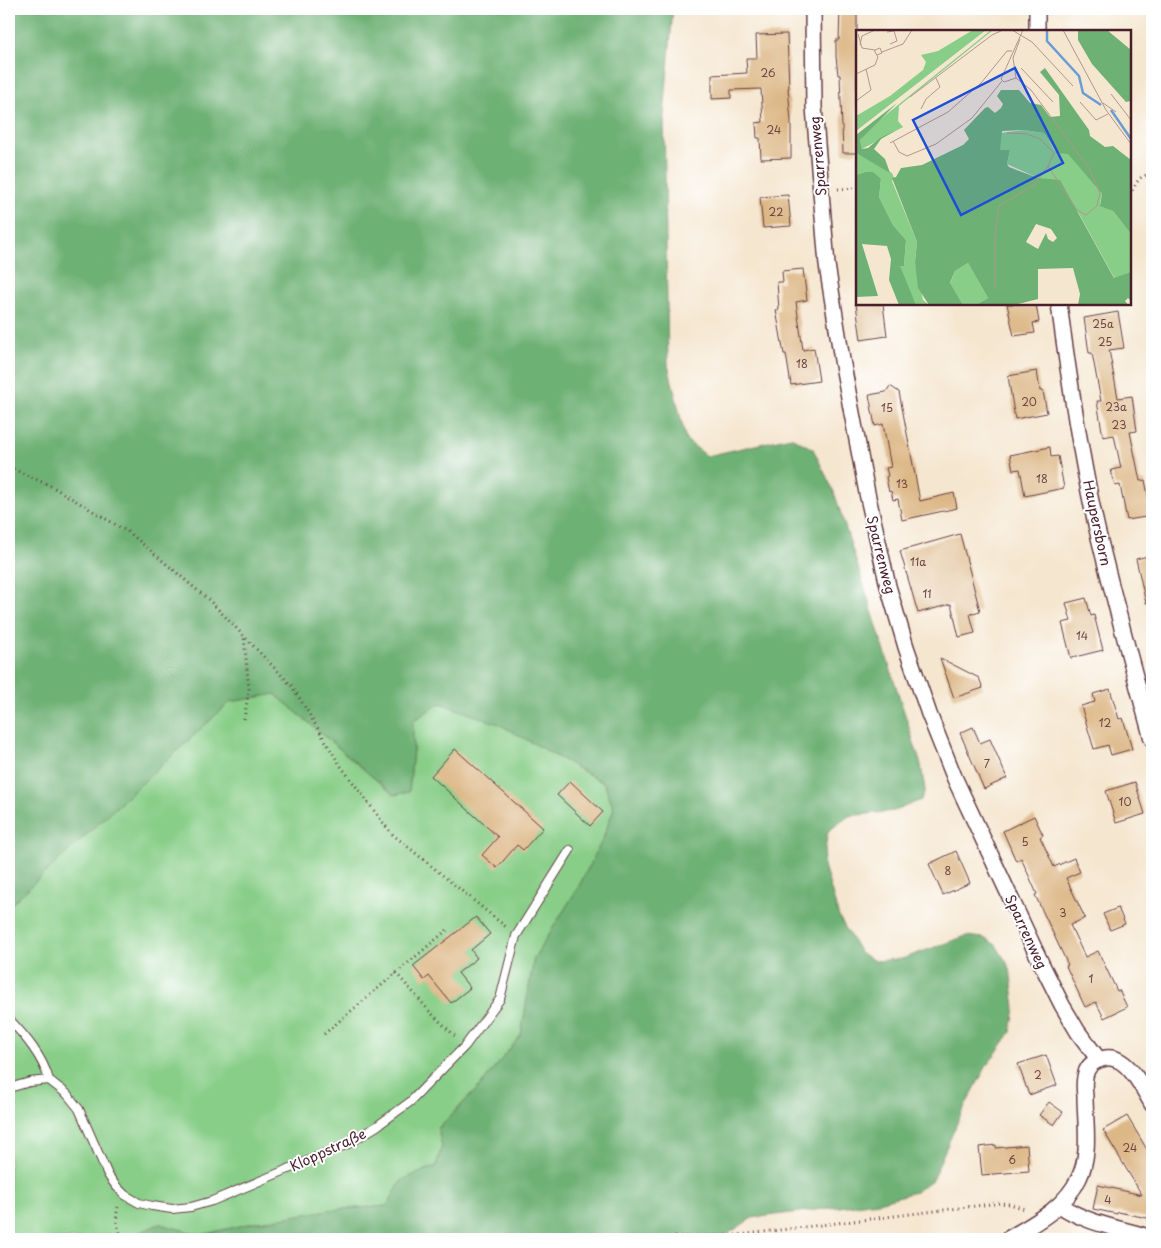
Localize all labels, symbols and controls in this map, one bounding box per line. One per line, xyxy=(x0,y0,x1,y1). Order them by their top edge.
inset map xyxy=(856,30,1131,305)
house number: 26 xyxy=(760,64,776,81)
street label: Sparrenweg xyxy=(804,115,831,197)
house number: 24 xyxy=(767,121,781,138)
house number: 22 xyxy=(769,203,783,220)
house number: 25a xyxy=(1092,315,1114,332)
house number: 25 xyxy=(1098,333,1112,350)
house number: 18 xyxy=(796,355,808,372)
house number: 20 xyxy=(1021,393,1037,410)
house number: 23a xyxy=(1105,398,1127,415)
house number: 15 xyxy=(881,399,893,416)
house number: 23 xyxy=(1112,416,1126,433)
house number: 18 xyxy=(1036,470,1048,487)
house number: 13 xyxy=(896,475,908,492)
street label: Haupersborn xyxy=(1078,478,1117,568)
street label: Sparrenweg xyxy=(862,513,901,596)
house number: 11a xyxy=(910,553,926,570)
house number: 11 xyxy=(922,585,932,602)
house number: 14 xyxy=(1076,627,1088,644)
house number: 12 xyxy=(1099,714,1112,731)
house number: 7 xyxy=(984,755,990,772)
house number: 10 xyxy=(1119,793,1131,810)
house number: 5 xyxy=(1021,833,1029,850)
house number: 8 xyxy=(945,862,952,879)
street label: Sparrenweg xyxy=(1000,891,1053,973)
house number: 3 xyxy=(1059,904,1067,921)
house number: 1 xyxy=(1089,970,1094,987)
house number: 2 xyxy=(1034,1066,1042,1083)
street label: Kloppstraße xyxy=(286,1123,369,1176)
house number: 24 xyxy=(1123,1139,1137,1156)
house number: 6 xyxy=(1008,1151,1016,1168)
house number: 4 xyxy=(1104,1191,1112,1208)

